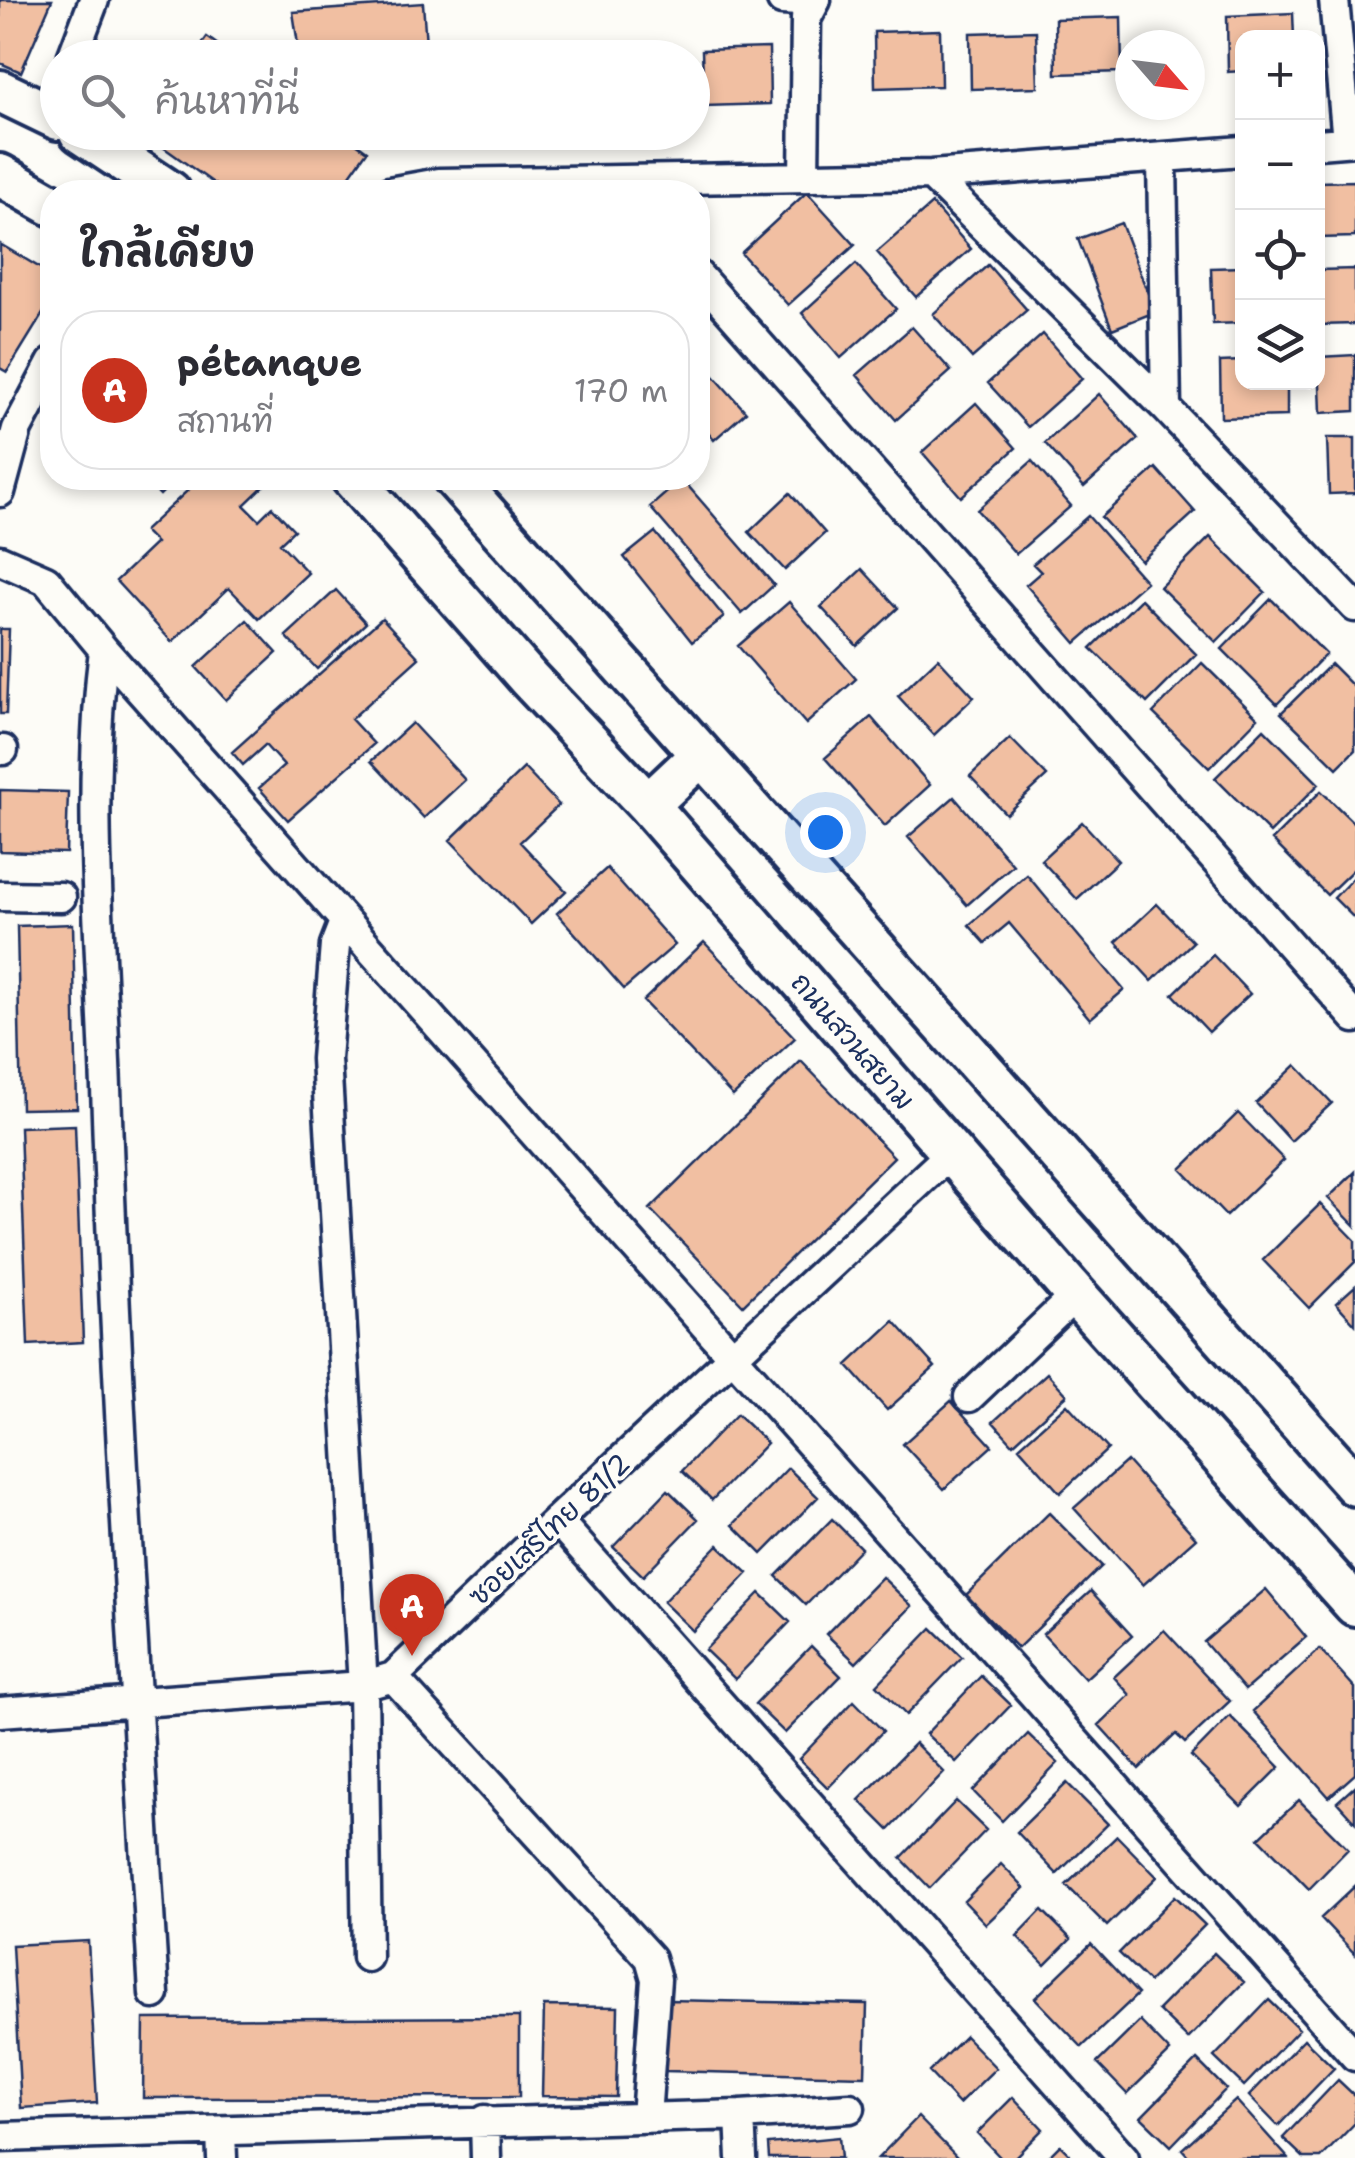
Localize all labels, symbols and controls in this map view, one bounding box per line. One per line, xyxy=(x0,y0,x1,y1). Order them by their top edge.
north arrow xyxy=(1115,30,1205,120)
map controls xyxy=(1235,30,1325,390)
button: + xyxy=(1235,30,1325,120)
search box xyxy=(40,40,710,150)
icon: search xyxy=(75,68,130,123)
text: ค้นหาที่นี่ xyxy=(155,75,299,126)
button: − xyxy=(1235,120,1325,210)
button: locate xyxy=(1235,210,1325,300)
text: ใกล้เคียง xyxy=(80,223,255,279)
button: layers xyxy=(1235,300,1325,390)
text: pétanque xyxy=(177,337,362,388)
text: A xyxy=(102,369,127,412)
text: 170 m xyxy=(574,369,668,412)
text: สถานที่ xyxy=(177,399,274,442)
your location xyxy=(800,807,851,858)
street label: ถนนสวนสยาม xyxy=(783,964,923,1118)
street label: ซอยเสรีไทย 81/2 xyxy=(460,1444,638,1614)
pin: A xyxy=(380,1574,444,1656)

